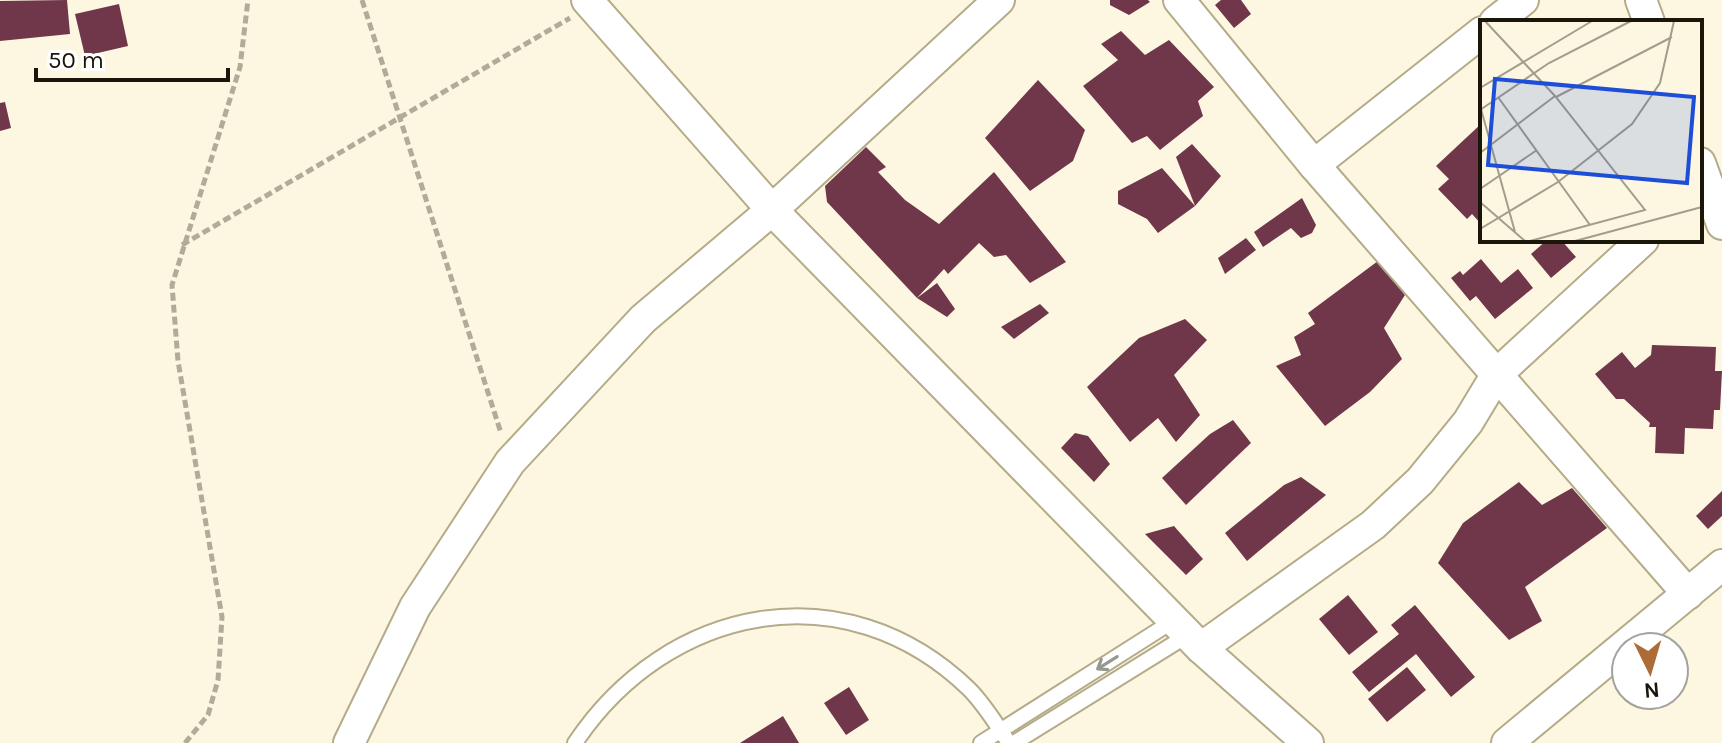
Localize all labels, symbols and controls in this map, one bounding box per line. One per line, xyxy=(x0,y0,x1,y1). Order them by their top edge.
inset map xyxy=(1480,20,1702,242)
scale bar xyxy=(36,32,228,82)
text: 50 m xyxy=(48,46,104,74)
north arrow xyxy=(1610,631,1690,711)
one-way arrow xyxy=(1097,654,1119,671)
text: N xyxy=(1643,676,1661,704)

